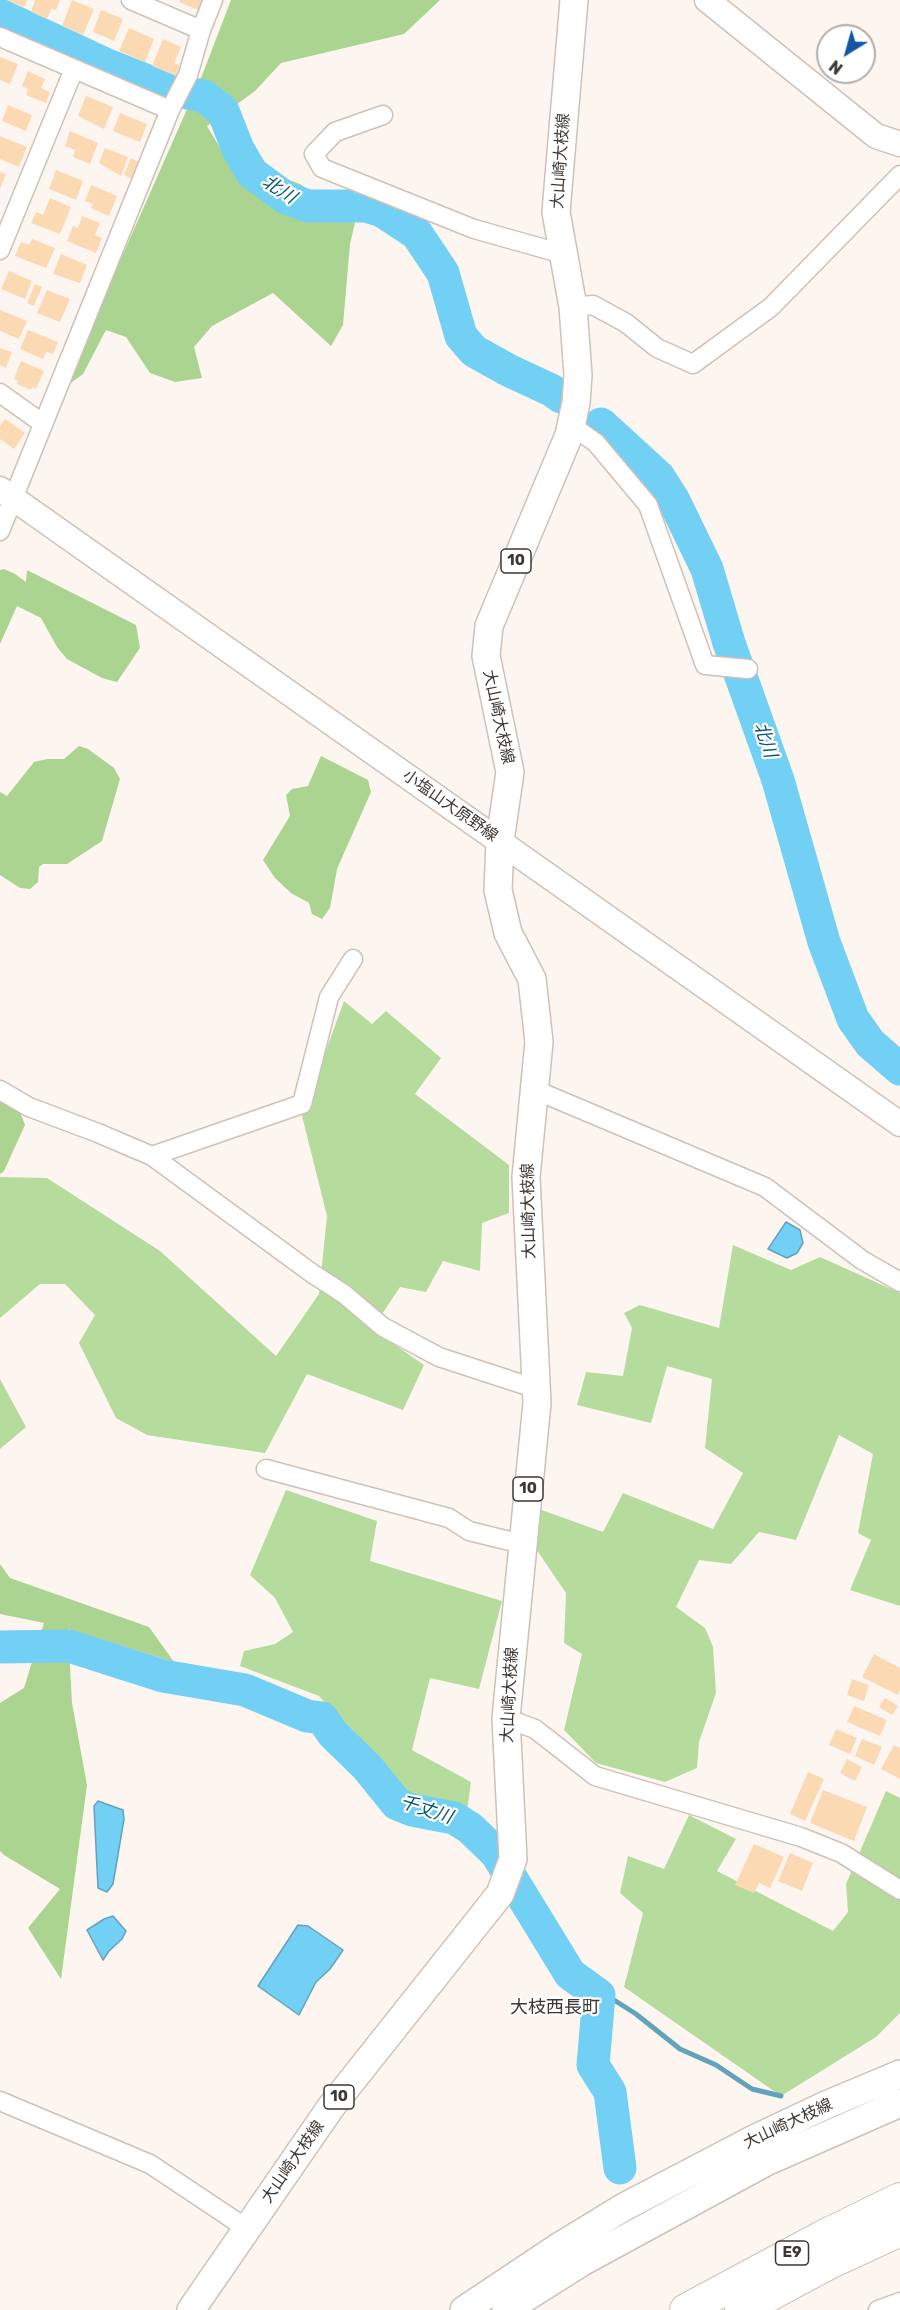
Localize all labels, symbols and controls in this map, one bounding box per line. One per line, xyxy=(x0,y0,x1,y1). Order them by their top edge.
north arrow xyxy=(816,24,876,84)
text: N xyxy=(826,56,846,78)
street label: 大山崎大枝線 xyxy=(548,112,574,210)
water label: 北川 xyxy=(258,171,300,209)
road number: 10 xyxy=(501,549,531,573)
street label: 大山崎大枝線 xyxy=(479,668,517,766)
water label: 北川 xyxy=(749,719,781,761)
street label: 小塩山大原野線 xyxy=(399,766,501,846)
street label: 大山崎大枝線 xyxy=(519,1163,539,1259)
road number: 10 xyxy=(513,1477,543,1501)
street label: 大山崎大枝線 xyxy=(498,1647,522,1743)
water label: 千丈川 xyxy=(397,1791,455,1829)
district label: 大枝西長町 xyxy=(510,1997,600,2019)
road number: 10 xyxy=(324,2085,354,2109)
street label: 大山崎大枝線 xyxy=(740,2095,836,2153)
street label: 大山崎大枝線 xyxy=(258,2117,328,2207)
road number: E9 xyxy=(776,2241,808,2265)

